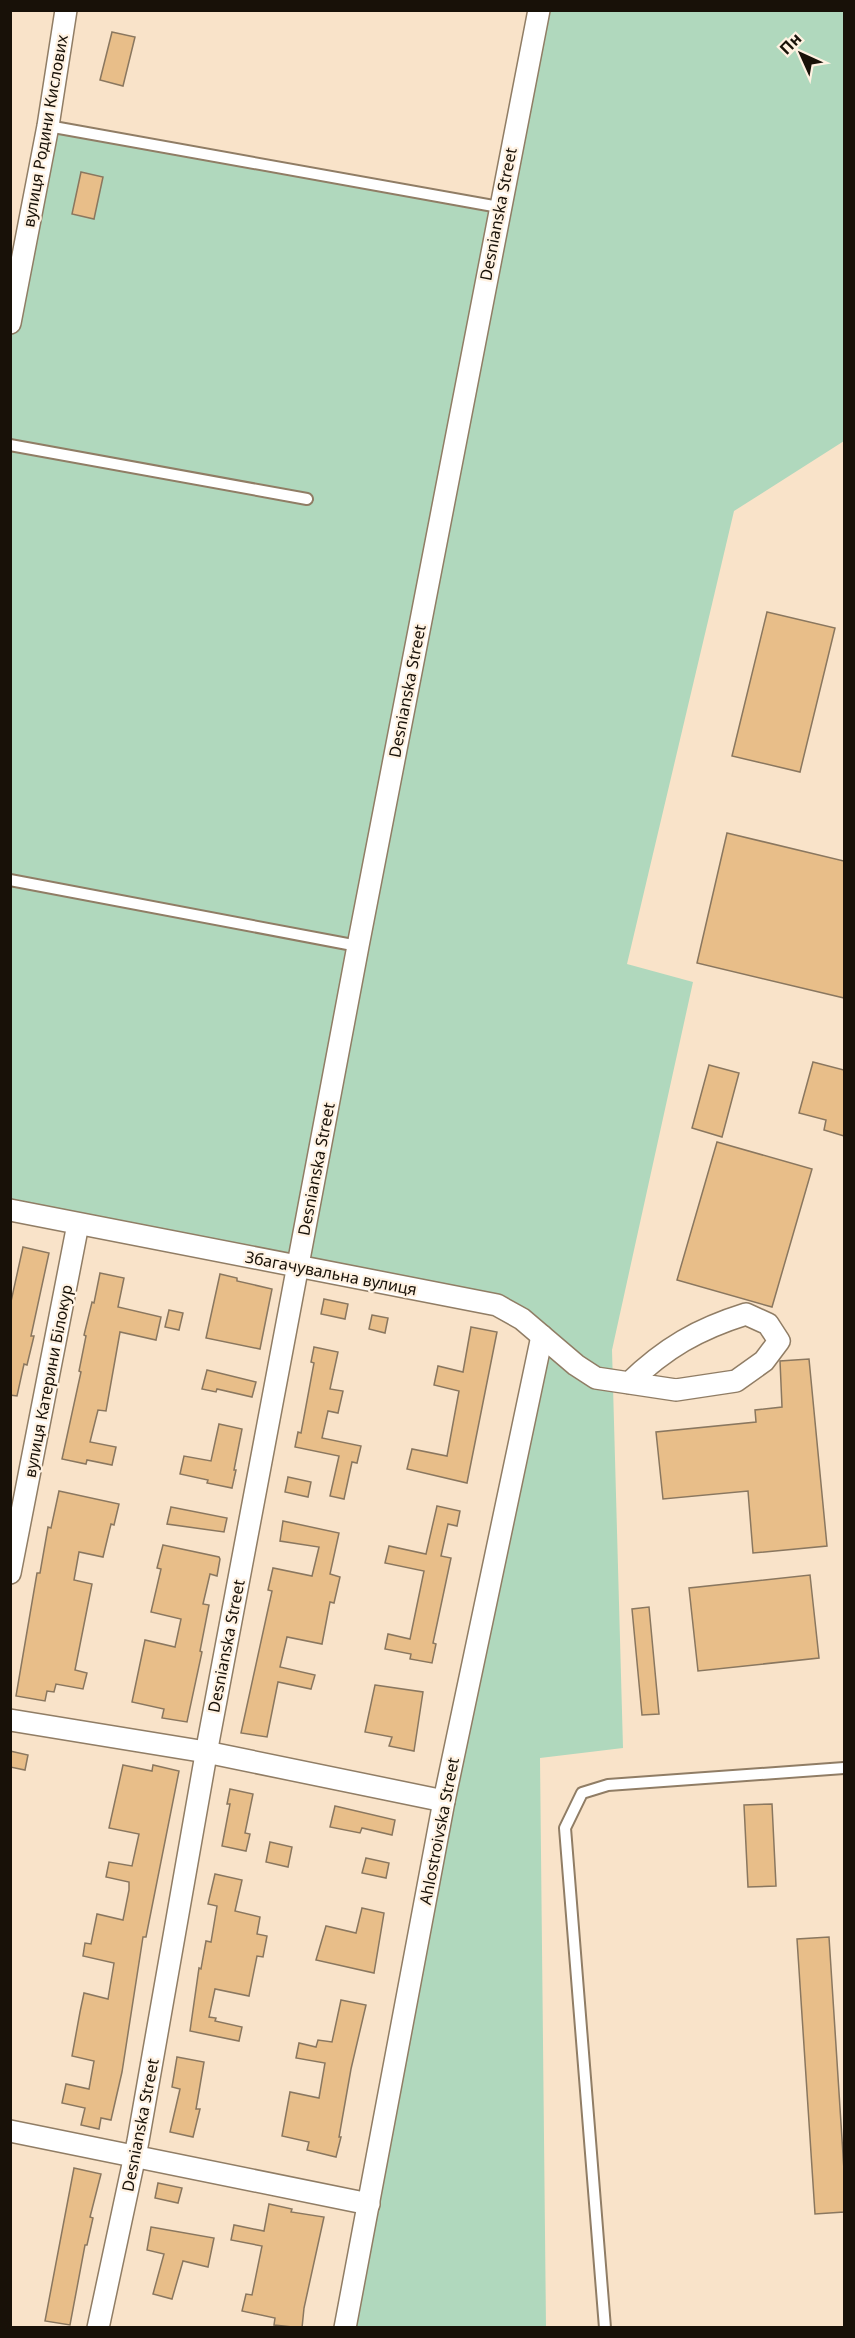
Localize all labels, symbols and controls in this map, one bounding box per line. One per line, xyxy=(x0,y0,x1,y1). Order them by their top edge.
north arrow xyxy=(771,24,831,84)
text: Пн xyxy=(775,28,806,59)
street label: вулиця Родини Кислових xyxy=(17,32,73,229)
street label: Desnianska Street xyxy=(474,145,522,282)
street label: Desnianska Street xyxy=(383,622,431,759)
street label: Desnianska Street xyxy=(292,1100,340,1237)
street label: Збагачувальна вулиця xyxy=(243,1246,419,1300)
street label: вулиця Катерини Білокур xyxy=(18,1283,78,1479)
street label: Desnianska Street xyxy=(202,1577,250,1714)
street label: Ahlostroivska Street xyxy=(414,1755,464,1907)
street label: Desnianska Street xyxy=(116,2056,164,2193)

